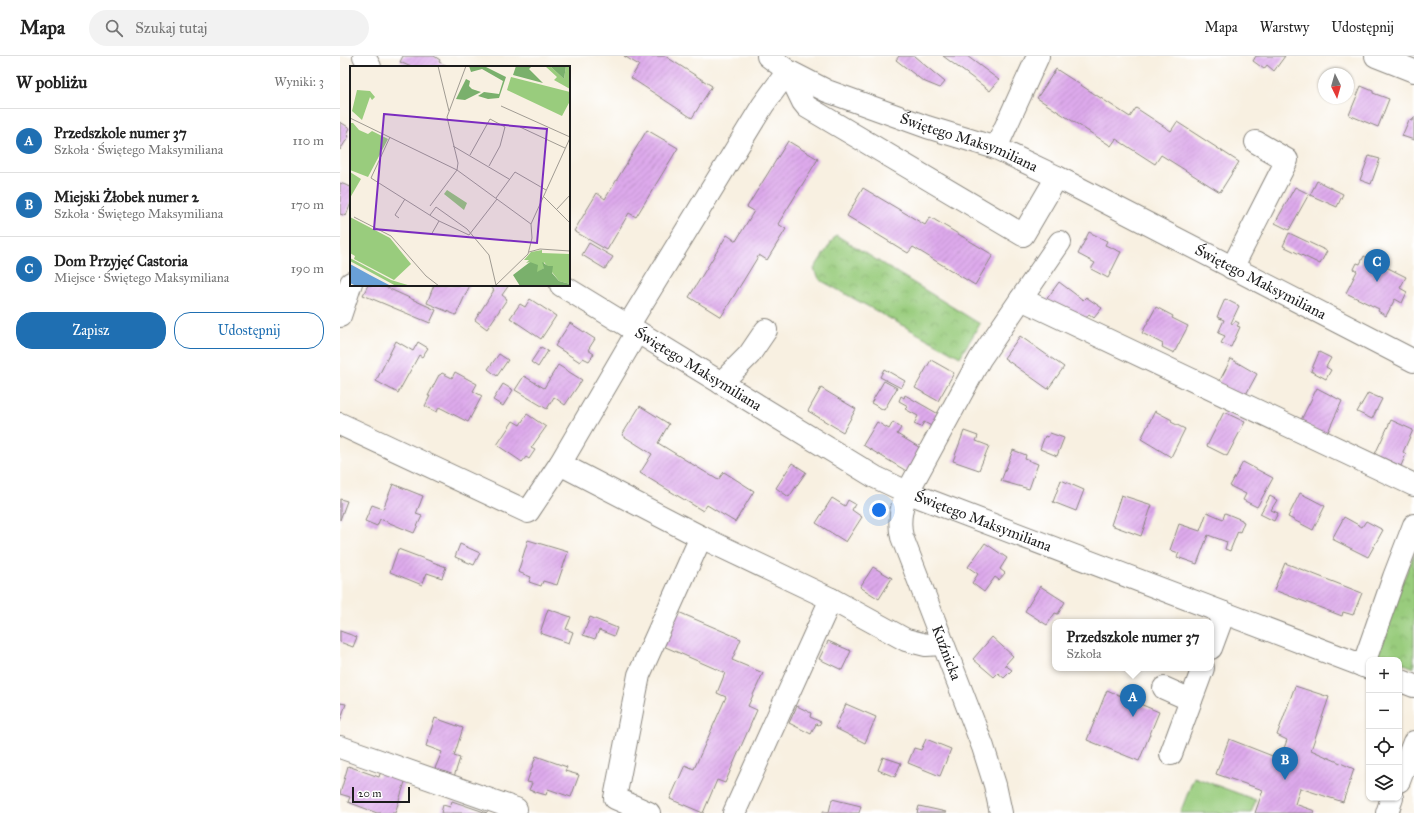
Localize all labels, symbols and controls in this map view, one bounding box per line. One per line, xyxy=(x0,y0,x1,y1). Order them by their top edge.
search box xyxy=(89,10,369,46)
text: Mapa xyxy=(20,16,65,39)
icon: search xyxy=(103,17,125,39)
text: Szukaj tutaj xyxy=(135,19,208,37)
text: Mapa xyxy=(1205,19,1238,36)
text: Warstwy xyxy=(1260,19,1309,36)
text: Udostępnij xyxy=(1331,19,1394,36)
inset map xyxy=(350,66,570,286)
north arrow xyxy=(1318,68,1354,104)
text: W pobliżu xyxy=(16,72,87,93)
text: Wyniki: 3 xyxy=(274,74,324,90)
street label: Świętego Maksymiliana xyxy=(898,108,1041,176)
text: Przedszkole numer 37 xyxy=(54,124,187,142)
text: A xyxy=(25,133,33,149)
text: 110 m xyxy=(292,133,324,149)
text: Szkoła · Świętego Maksymiliana xyxy=(54,142,223,158)
text: Miejski Żłobek numer 2 xyxy=(54,188,199,206)
text: B xyxy=(25,197,33,213)
text: 170 m xyxy=(291,197,324,213)
text: Szkoła · Świętego Maksymiliana xyxy=(54,206,223,222)
street label: Świętego Maksymiliana xyxy=(1192,240,1330,323)
pin: C xyxy=(1364,249,1390,282)
text: Dom Przyjęć Castoria xyxy=(54,252,188,270)
text: C xyxy=(25,261,33,277)
text: 190 m xyxy=(291,261,324,277)
text: Miejsce · Świętego Maksymiliana xyxy=(54,270,229,286)
button: Zapisz xyxy=(16,312,166,349)
button: Udostępnij xyxy=(174,312,324,349)
street label: Świętego Maksymiliana xyxy=(632,323,766,415)
street label: Świętego Maksymiliana xyxy=(912,486,1055,556)
your location xyxy=(869,500,889,520)
popup xyxy=(1052,619,1214,671)
street label: Kuźnicka xyxy=(928,623,966,683)
text: Przedszkole numer 37 xyxy=(1067,628,1199,646)
text: Szkoła xyxy=(1067,646,1102,662)
map controls xyxy=(1366,657,1402,801)
button: + xyxy=(1366,657,1402,693)
pin: A xyxy=(1120,684,1146,717)
button: − xyxy=(1366,693,1402,729)
button: locate xyxy=(1366,729,1402,765)
pin: B xyxy=(1272,747,1298,780)
button: layers xyxy=(1366,765,1402,801)
scale bar xyxy=(352,785,410,804)
text: 20 m xyxy=(358,787,381,800)

